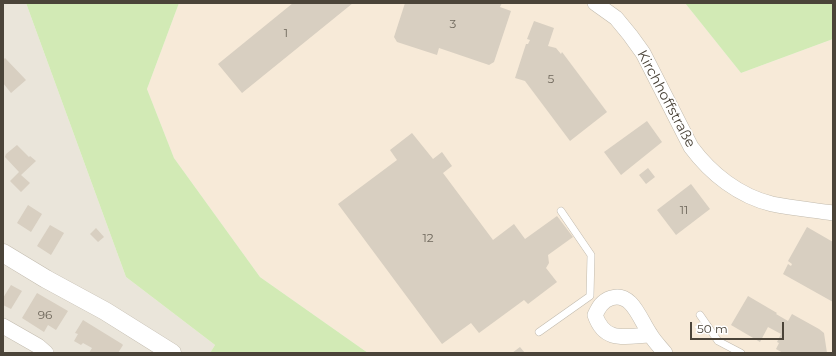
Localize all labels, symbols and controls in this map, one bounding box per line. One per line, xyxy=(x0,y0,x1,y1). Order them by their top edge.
house number: 3 xyxy=(450,17,456,31)
house number: 1 xyxy=(284,26,288,40)
street label: Kirchhoffstraße xyxy=(633,47,699,151)
house number: 5 xyxy=(548,72,554,86)
house number: 11 xyxy=(680,203,688,217)
house number: 12 xyxy=(422,231,434,245)
house number: 96 xyxy=(38,308,52,322)
scale bar xyxy=(692,314,786,340)
text: 50 m xyxy=(697,321,728,336)

